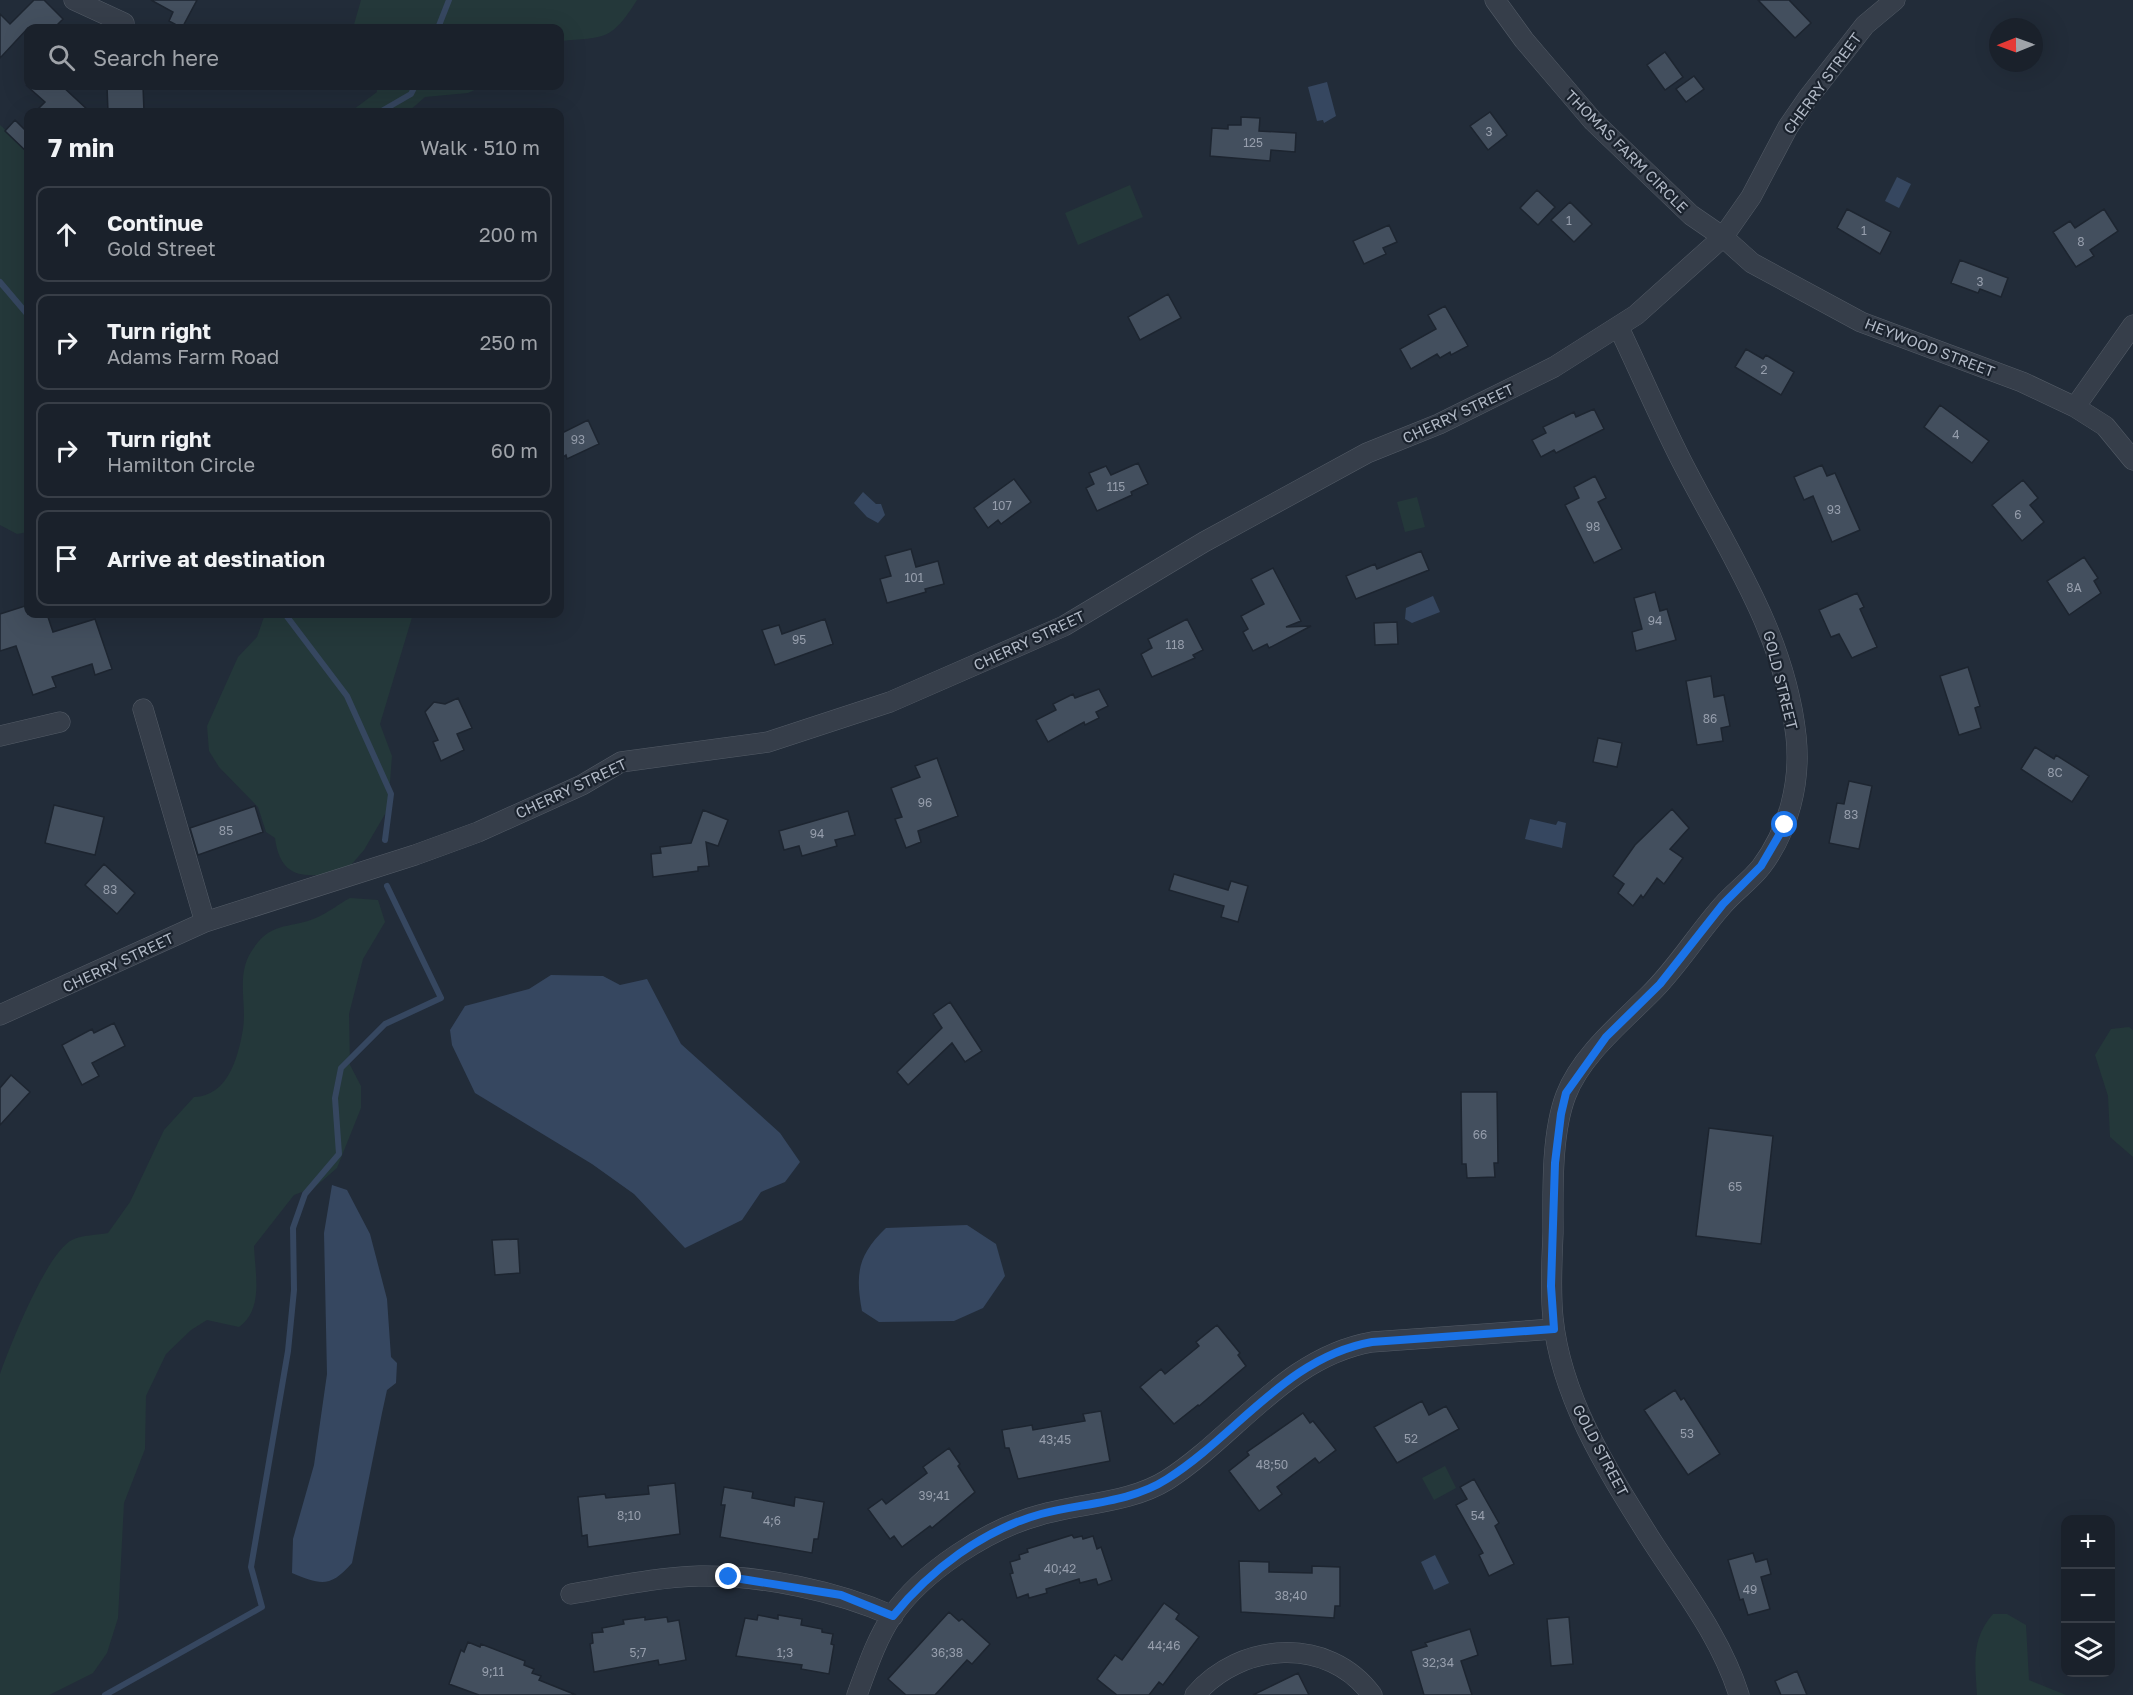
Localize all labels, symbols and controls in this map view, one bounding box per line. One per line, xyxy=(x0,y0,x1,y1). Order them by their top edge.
north arrow xyxy=(1989,18,2043,72)
search box xyxy=(24,24,564,90)
street label: CHERRY STREET xyxy=(1779,29,1865,137)
icon: search xyxy=(45,41,78,74)
text: Search here xyxy=(93,44,219,71)
street label: THOMAS FARM CIRCLE xyxy=(1562,86,1692,216)
house number: 3 xyxy=(1485,124,1493,139)
text: 7 min xyxy=(48,132,114,163)
text: Walk · 510 m xyxy=(420,135,540,159)
house number: 125 xyxy=(1243,135,1263,150)
text: Continue xyxy=(107,209,203,236)
house number: 1 xyxy=(1566,213,1572,228)
icon: ahead xyxy=(50,218,83,251)
text: 200 m xyxy=(479,222,538,246)
house number: 1 xyxy=(1861,223,1867,238)
house number: 8 xyxy=(2077,234,2085,249)
text: Gold Street xyxy=(107,236,216,260)
house number: 3 xyxy=(1976,274,1984,289)
street label: HEYWOOD STREET xyxy=(1862,314,1998,380)
text: Turn right xyxy=(107,317,211,344)
icon: right xyxy=(50,326,83,359)
text: 250 m xyxy=(480,330,538,354)
text: Adams Farm Road xyxy=(107,344,279,368)
house number: 2 xyxy=(1761,362,1768,377)
street label: CHERRY STREET xyxy=(1399,379,1517,447)
text: Turn right xyxy=(107,425,211,452)
house number: 4 xyxy=(1952,427,1960,442)
house number: 93 xyxy=(571,432,585,447)
icon: right xyxy=(50,434,83,467)
text: 60 m xyxy=(491,438,538,462)
text: Hamilton Circle xyxy=(107,452,255,476)
house number: 115 xyxy=(1107,479,1125,494)
house number: 107 xyxy=(992,498,1012,513)
house number: 93 xyxy=(1827,502,1841,517)
house number: 6 xyxy=(2014,507,2022,522)
house number: 98 xyxy=(1586,519,1600,534)
icon: arrive xyxy=(50,542,83,575)
text: Arrive at destination xyxy=(107,545,325,572)
house number: 101 xyxy=(904,570,924,585)
house number: 8A xyxy=(2066,580,2082,595)
street label: CHERRY STREET xyxy=(970,606,1088,674)
house number: 94 xyxy=(1648,613,1662,628)
street label: GOLD STREET xyxy=(1760,629,1802,731)
house number: 95 xyxy=(792,632,806,647)
house number: 118 xyxy=(1166,637,1184,652)
house number: 86 xyxy=(1703,711,1717,726)
street label: CHERRY STREET xyxy=(512,754,630,822)
house number: 8C xyxy=(2047,765,2063,780)
house number: 96 xyxy=(918,795,932,810)
house number: 83 xyxy=(1844,807,1858,822)
route start xyxy=(1771,811,1797,837)
house number: 85 xyxy=(219,823,233,838)
house number: 94 xyxy=(810,826,824,841)
house number: 83 xyxy=(103,882,117,897)
street label: CHERRY STREET xyxy=(59,928,177,996)
house number: 66 xyxy=(1473,1127,1487,1142)
house number: 65 xyxy=(1728,1179,1742,1194)
street label: GOLD STREET xyxy=(1569,1401,1633,1499)
house number: 53 xyxy=(1680,1426,1694,1441)
house number: 52 xyxy=(1404,1431,1418,1446)
house number: 43;45 xyxy=(1039,1432,1071,1447)
house number: 48;50 xyxy=(1256,1457,1288,1472)
house number: 39;41 xyxy=(918,1488,950,1503)
house number: 8;10 xyxy=(617,1508,641,1523)
house number: 54 xyxy=(1471,1508,1485,1523)
house number: 4;6 xyxy=(763,1513,781,1528)
map controls xyxy=(2061,1515,2115,1677)
button: + xyxy=(2061,1515,2115,1569)
house number: 40;42 xyxy=(1044,1561,1076,1576)
route end xyxy=(715,1563,741,1589)
button: − xyxy=(2061,1569,2115,1623)
house number: 49 xyxy=(1743,1582,1757,1597)
house number: 38;40 xyxy=(1275,1588,1307,1603)
button: layers xyxy=(2061,1623,2115,1677)
house number: 44;46 xyxy=(1148,1638,1180,1653)
house number: 5;7 xyxy=(630,1645,646,1660)
house number: 1;3 xyxy=(777,1645,793,1660)
house number: 36;38 xyxy=(931,1645,963,1660)
house number: 32;34 xyxy=(1422,1655,1454,1670)
house number: 9;11 xyxy=(482,1664,504,1679)

